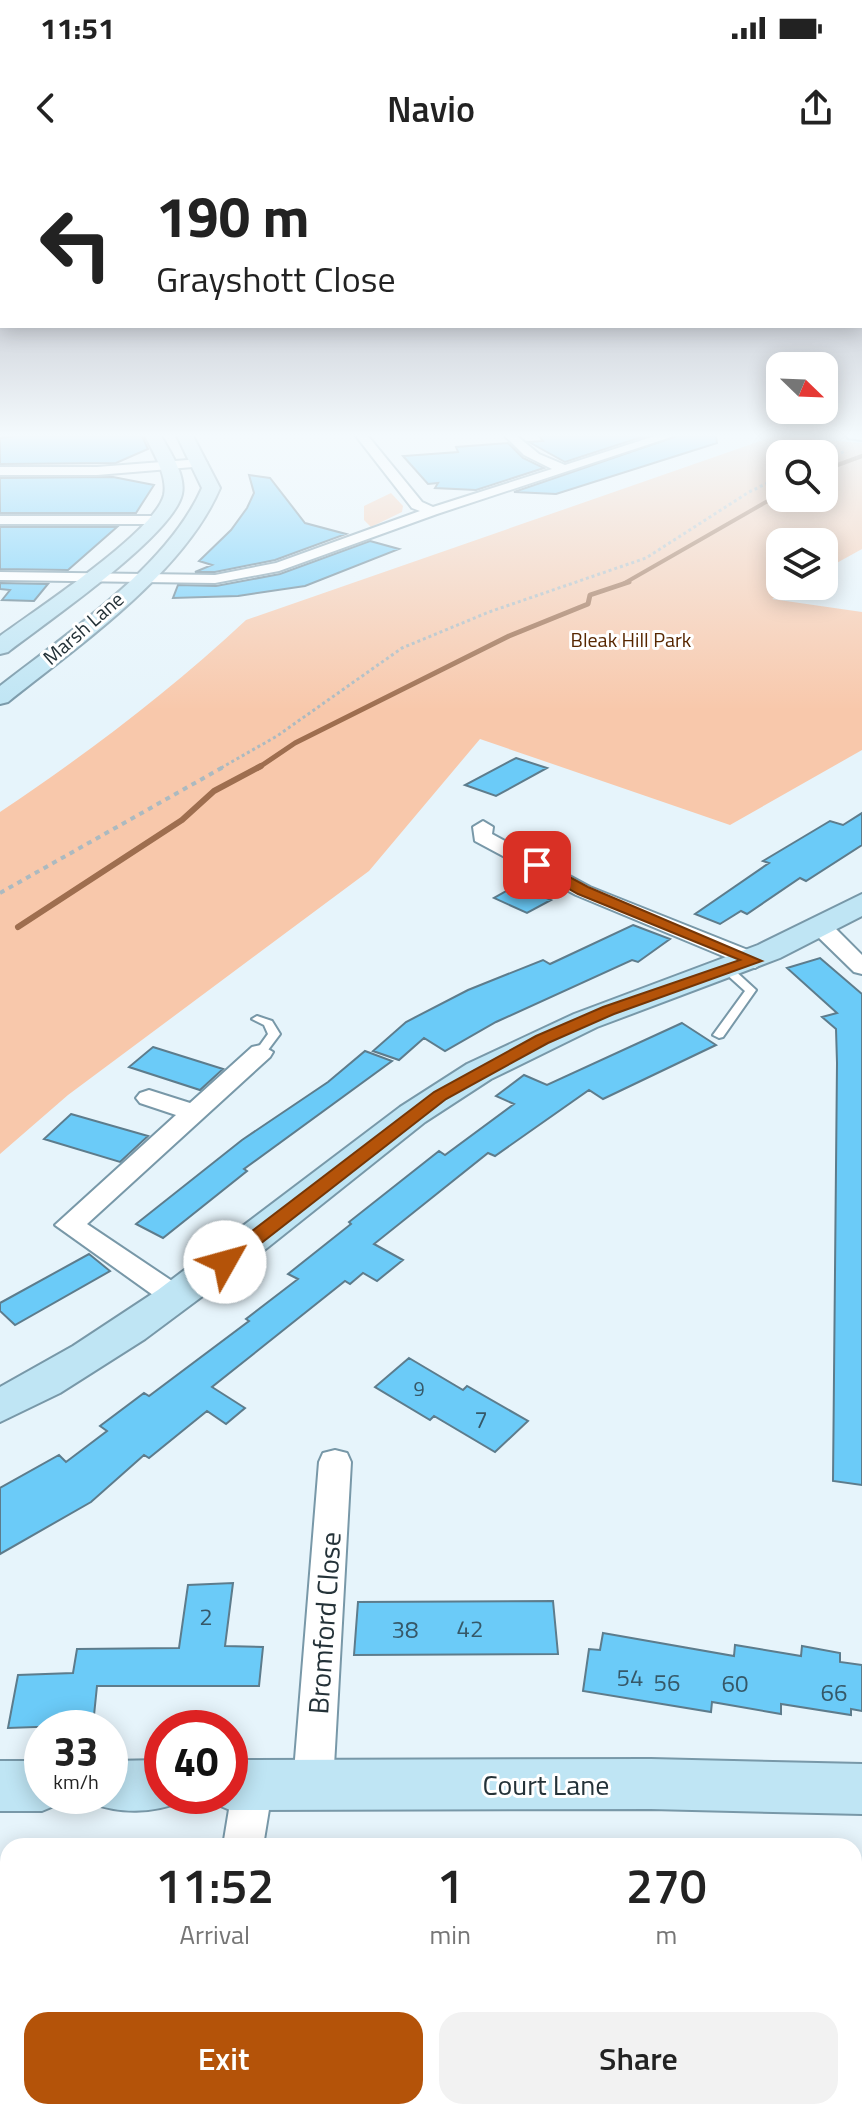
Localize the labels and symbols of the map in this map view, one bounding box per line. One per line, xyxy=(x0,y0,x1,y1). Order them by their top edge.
north arrow xyxy=(766,352,838,424)
street label: Marsh Lane xyxy=(36,584,130,672)
park label: Bleak Hill Park xyxy=(571,624,692,655)
pin xyxy=(503,831,571,899)
position arrow xyxy=(183,1220,267,1304)
house number: 9 xyxy=(413,1373,425,1404)
house number: 7 xyxy=(474,1401,488,1437)
street label: Bromford Close xyxy=(296,1530,352,1716)
house number: 2 xyxy=(199,1598,213,1634)
house number: 42 xyxy=(457,1610,483,1646)
house number: 38 xyxy=(392,1611,418,1647)
house number: 54 xyxy=(617,1659,643,1695)
house number: 56 xyxy=(654,1664,680,1700)
house number: 60 xyxy=(722,1665,748,1701)
house number: 66 xyxy=(821,1674,847,1710)
speed limit sign: 40 xyxy=(144,1710,248,1814)
street label: Court Lane xyxy=(483,1763,609,1806)

